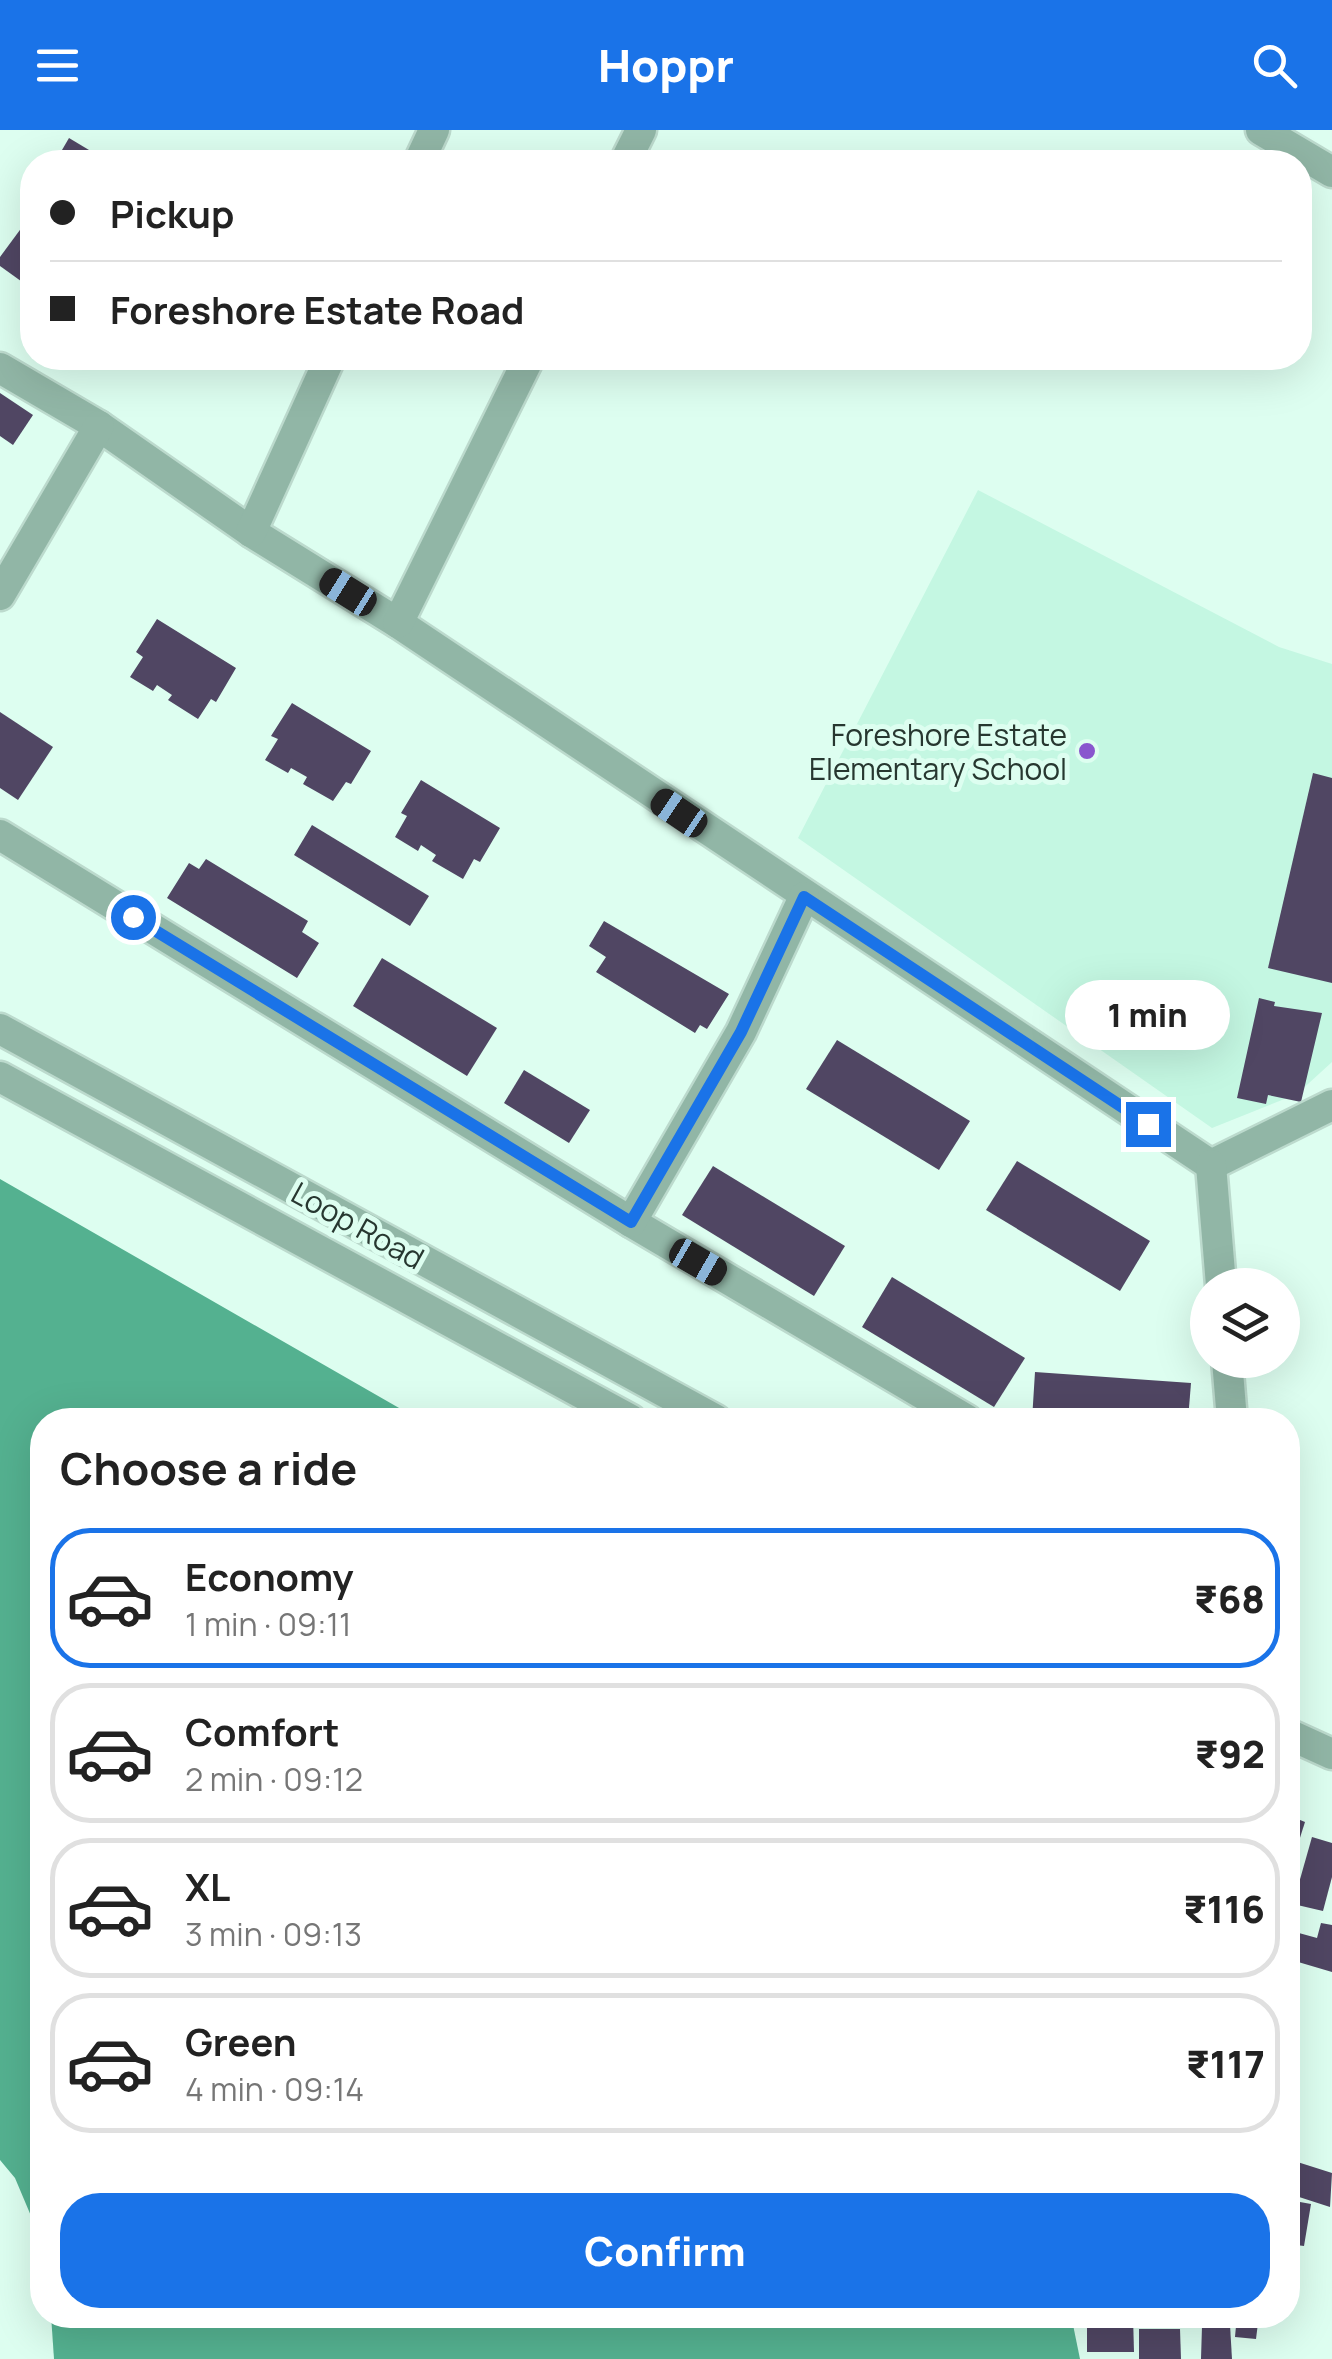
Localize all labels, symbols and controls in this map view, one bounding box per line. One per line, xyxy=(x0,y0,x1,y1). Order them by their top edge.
text: Hoppr xyxy=(598,34,734,96)
icon: menu xyxy=(30,38,85,93)
icon: search xyxy=(1247,38,1302,93)
text: Pickup xyxy=(110,187,234,239)
text: Foreshore Estate Road xyxy=(110,283,525,335)
car xyxy=(315,563,381,621)
place label: Foreshore Estate Elementary School xyxy=(809,714,1067,789)
marker: Foreshore Estate Elementary School xyxy=(1076,740,1098,762)
car xyxy=(646,784,712,842)
route start xyxy=(111,895,156,940)
callout: 1 min xyxy=(1066,979,1230,1049)
text: 1 min xyxy=(1107,993,1188,1037)
route end xyxy=(1126,1102,1171,1147)
street label: Loop Road xyxy=(284,1172,432,1278)
car xyxy=(665,1234,731,1290)
map controls xyxy=(1190,1268,1300,1378)
button: layers xyxy=(1190,1268,1300,1378)
text: Choose a ride xyxy=(60,1437,357,1499)
text: Economy xyxy=(185,1550,354,1602)
icon: car xyxy=(65,1553,155,1643)
text: ₹68 xyxy=(1194,1572,1265,1624)
text: 1 min · 09:11 xyxy=(185,1602,351,1646)
text: Comfort xyxy=(185,1705,339,1757)
icon: car xyxy=(65,1708,155,1798)
text: ₹92 xyxy=(1195,1727,1265,1779)
text: 2 min · 09:12 xyxy=(185,1757,363,1801)
text: XL xyxy=(185,1860,230,1912)
icon: car xyxy=(65,1863,155,1953)
text: ₹116 xyxy=(1183,1882,1265,1934)
text: 3 min · 09:13 xyxy=(185,1912,362,1956)
text: Green xyxy=(185,2015,297,2067)
icon: car xyxy=(65,2018,155,2108)
text: ₹117 xyxy=(1186,2037,1265,2089)
text: 4 min · 09:14 xyxy=(185,2067,364,2111)
button: Confirm xyxy=(60,2193,1270,2308)

